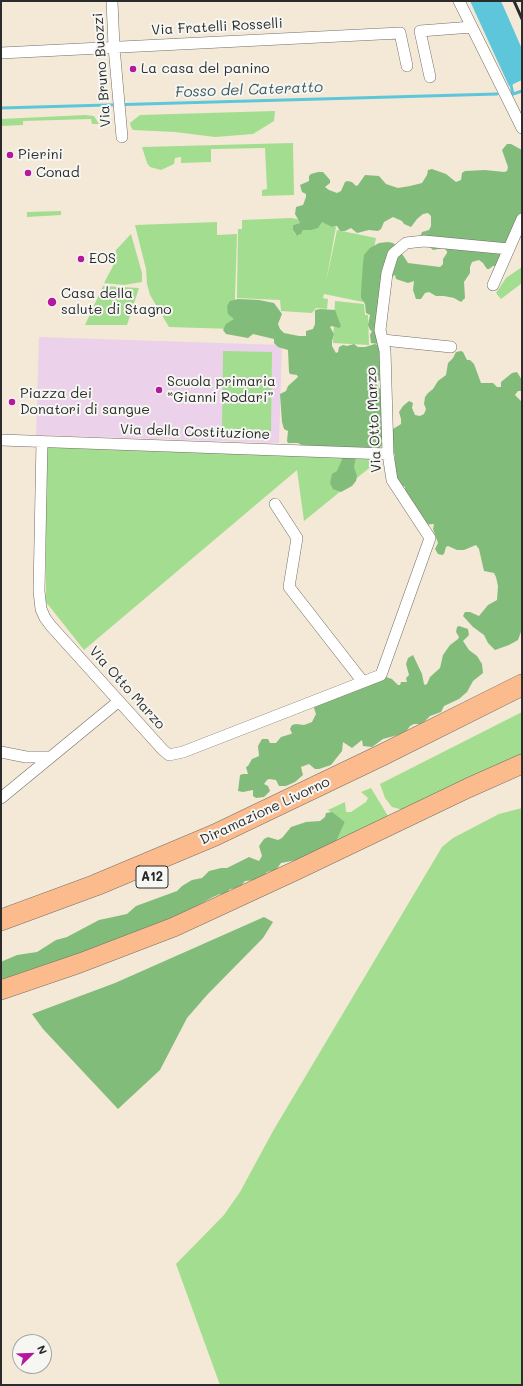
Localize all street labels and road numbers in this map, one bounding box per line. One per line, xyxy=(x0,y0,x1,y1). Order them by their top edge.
street label: Via Bruno Buozzi xyxy=(90,12,114,128)
street label: Via Fratelli Rosselli xyxy=(151,15,283,39)
street label: Via Otto Marzo xyxy=(363,367,385,473)
street label: Via della Costituzione xyxy=(120,421,270,443)
street label: Via Otto Marzo xyxy=(85,643,169,733)
street label: Diramazione Livorno xyxy=(197,774,333,848)
road number: A12 xyxy=(136,866,168,888)

